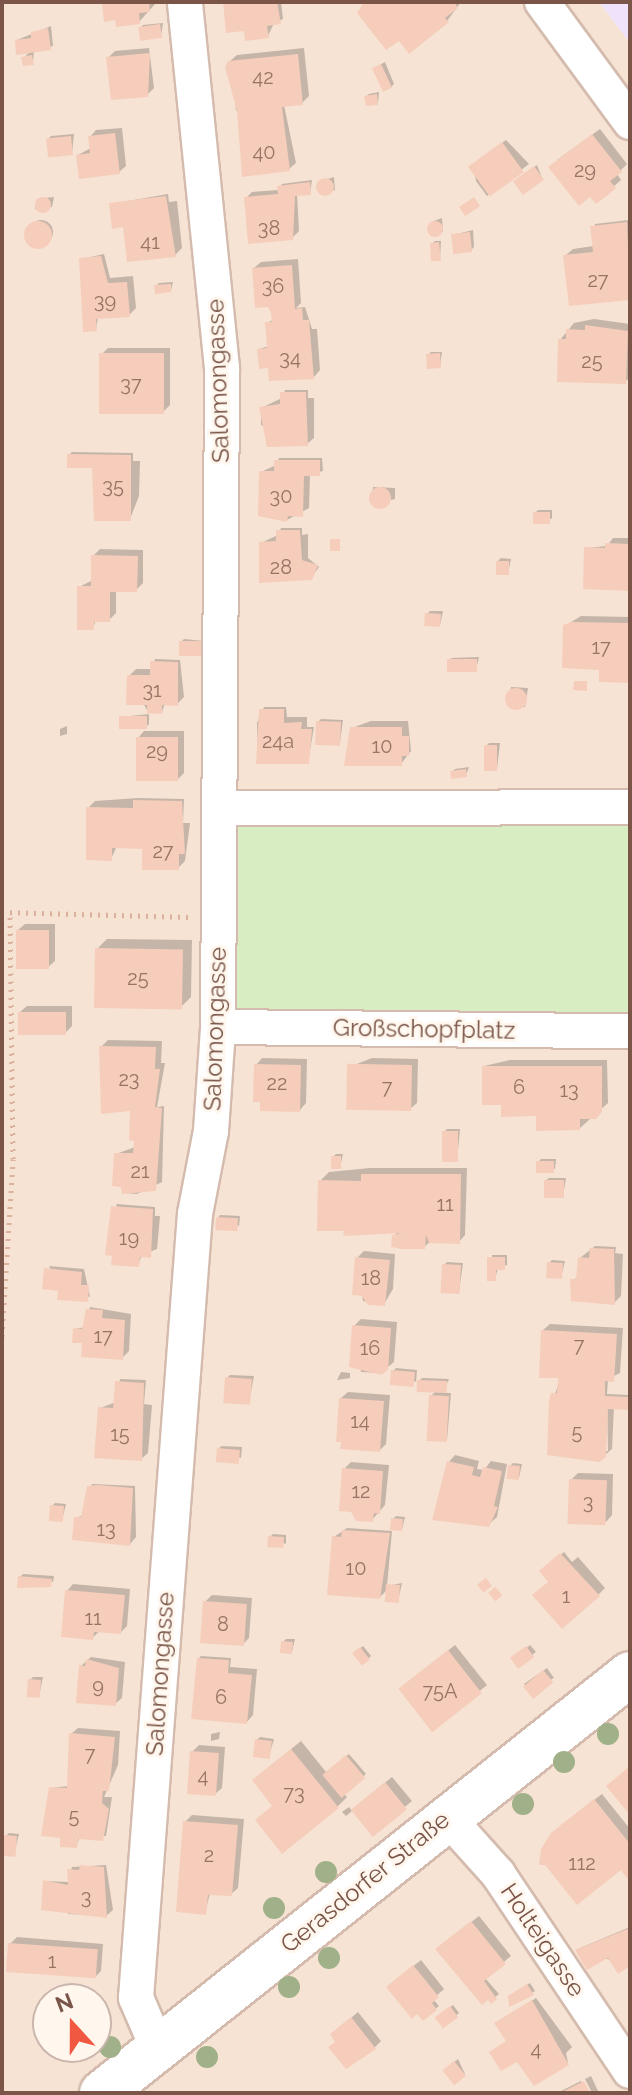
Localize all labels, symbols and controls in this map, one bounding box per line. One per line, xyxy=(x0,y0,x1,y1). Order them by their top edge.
house number: 42 xyxy=(252,65,274,89)
house number: 40 xyxy=(252,140,276,164)
house number: 29 xyxy=(574,158,596,182)
house number: 38 xyxy=(258,216,280,240)
house number: 41 xyxy=(140,230,160,254)
house number: 27 xyxy=(587,268,609,292)
house number: 36 xyxy=(262,274,284,298)
house number: 39 xyxy=(94,289,116,313)
street label: Salomongasse xyxy=(201,299,235,463)
house number: 34 xyxy=(279,346,301,370)
house number: 25 xyxy=(581,349,603,373)
house number: 37 xyxy=(120,372,142,396)
house number: 35 xyxy=(102,474,124,498)
house number: 30 xyxy=(270,484,292,508)
house number: 28 xyxy=(270,555,292,579)
house number: 17 xyxy=(591,635,611,659)
house number: 31 xyxy=(142,678,162,702)
house number: 24a xyxy=(262,729,294,753)
house number: 10 xyxy=(372,734,392,758)
house number: 29 xyxy=(146,739,168,763)
house number: 27 xyxy=(152,839,174,863)
street label: Salomongasse xyxy=(198,947,232,1111)
house number: 25 xyxy=(127,966,149,990)
street label: Großschopfplatz xyxy=(333,1013,515,1045)
house number: 23 xyxy=(118,1067,140,1091)
house number: 22 xyxy=(267,1071,287,1095)
house number: 7 xyxy=(382,1075,392,1099)
house number: 6 xyxy=(513,1075,525,1099)
house number: 13 xyxy=(559,1078,579,1102)
house number: 21 xyxy=(131,1159,149,1183)
house number: 11 xyxy=(436,1192,454,1216)
house number: 19 xyxy=(119,1226,139,1250)
house number: 18 xyxy=(361,1266,381,1290)
house number: 17 xyxy=(93,1324,113,1348)
house number: 7 xyxy=(574,1333,584,1357)
house number: 16 xyxy=(360,1336,380,1360)
house number: 14 xyxy=(350,1409,370,1433)
house number: 5 xyxy=(572,1420,582,1444)
house number: 15 xyxy=(110,1422,130,1446)
house number: 12 xyxy=(352,1479,370,1503)
house number: 3 xyxy=(583,1490,593,1514)
house number: 13 xyxy=(96,1517,116,1541)
house number: 10 xyxy=(346,1556,366,1580)
house number: 1 xyxy=(562,1584,570,1608)
street label: Salomongasse xyxy=(140,1591,180,1757)
house number: 11 xyxy=(84,1606,102,1630)
house number: 8 xyxy=(217,1612,229,1636)
house number: 9 xyxy=(92,1674,104,1698)
house number: 75A xyxy=(423,1679,457,1703)
house number: 6 xyxy=(215,1685,227,1709)
house number: 7 xyxy=(85,1742,95,1766)
house number: 4 xyxy=(198,1764,208,1788)
house number: 73 xyxy=(283,1781,305,1805)
house number: 5 xyxy=(69,1804,79,1828)
street label: Gerasdorfer Straße xyxy=(275,1805,455,1959)
house number: 2 xyxy=(204,1843,214,1867)
house number: 112 xyxy=(568,1851,596,1875)
street label: Holteigasse xyxy=(495,1878,591,2002)
house number: 3 xyxy=(81,1885,91,1909)
house number: 1 xyxy=(48,1949,56,1973)
north arrow xyxy=(32,1983,112,2063)
text: N xyxy=(52,1987,77,2018)
house number: 4 xyxy=(531,2037,541,2061)

